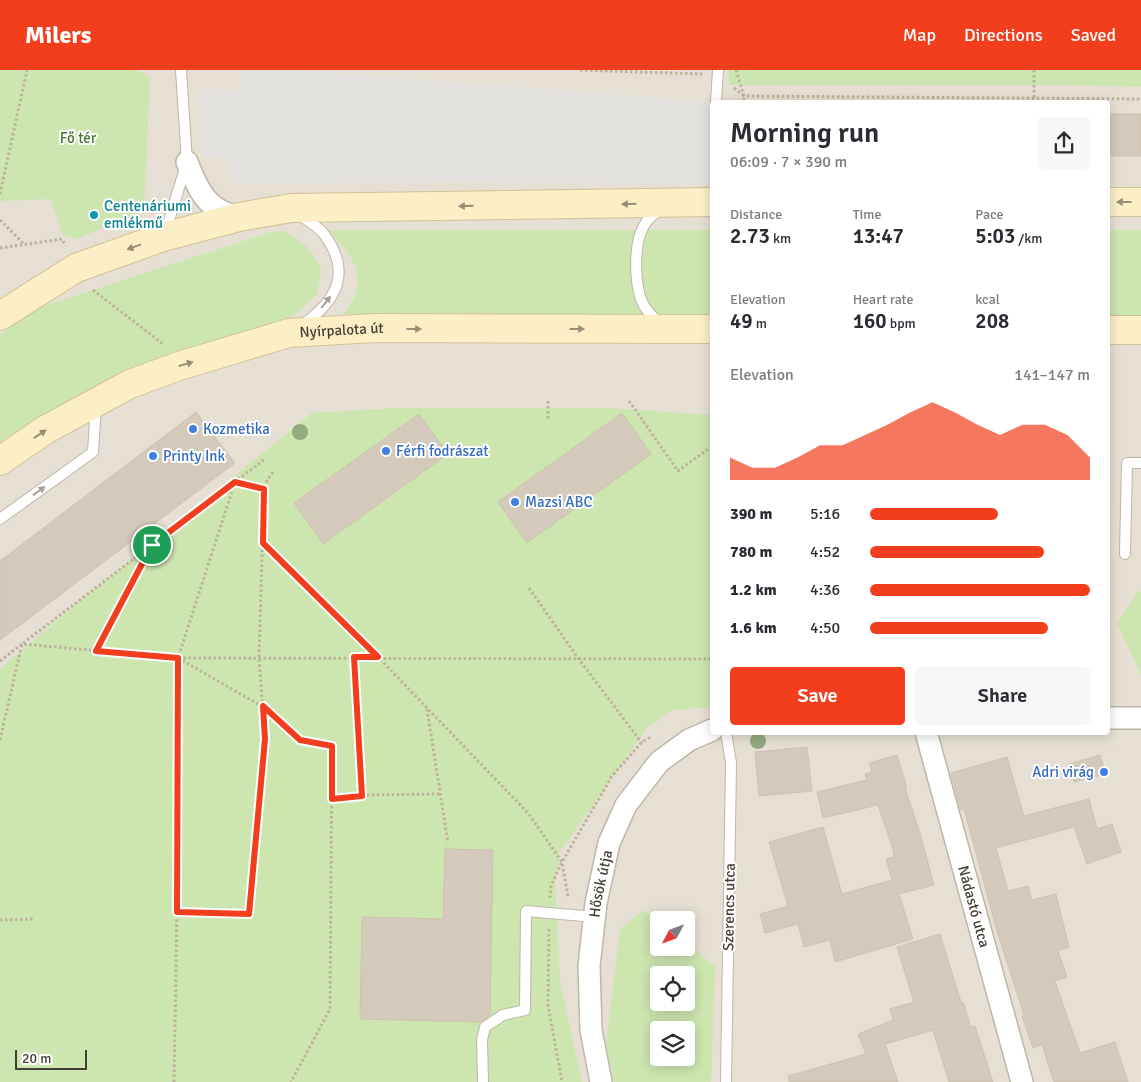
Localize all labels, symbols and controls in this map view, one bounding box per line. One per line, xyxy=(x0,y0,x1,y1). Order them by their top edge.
text: Milers xyxy=(25,20,92,50)
text: Map xyxy=(903,24,936,46)
text: Directions xyxy=(964,24,1043,46)
text: Saved xyxy=(1071,24,1116,46)
text: Morning run xyxy=(730,116,879,150)
button: share xyxy=(1038,117,1090,169)
park label: Fő tér xyxy=(60,129,97,147)
text: 06:09 · 7 × 390 m xyxy=(730,152,847,172)
place label: Centenáriumi emlékmű xyxy=(104,197,191,232)
one-way arrow xyxy=(1116,198,1132,206)
one-way arrow xyxy=(621,200,637,208)
one-way arrow xyxy=(458,202,474,210)
text: Distance xyxy=(730,206,782,223)
text: Time xyxy=(853,206,882,223)
text: Pace xyxy=(975,206,1004,223)
marker: Centenáriumi emlékmű xyxy=(88,209,100,221)
text: 2.73 xyxy=(730,223,770,249)
text: 13:47 xyxy=(853,223,904,249)
text: 5:03 xyxy=(975,223,1015,249)
text: km xyxy=(770,230,791,247)
text: /km xyxy=(1015,230,1042,247)
one-way arrow xyxy=(126,243,141,251)
text: Elevation xyxy=(730,291,786,308)
text: Heart rate xyxy=(853,291,913,308)
text: kcal xyxy=(975,291,1000,308)
one-way arrow xyxy=(321,296,332,309)
text: 49 xyxy=(730,308,753,334)
text: 160 xyxy=(853,308,887,334)
text: 208 xyxy=(975,308,1009,334)
text: m xyxy=(753,315,767,332)
text: bpm xyxy=(887,315,916,332)
street label: Nyírpalota út xyxy=(299,319,384,341)
one-way arrow xyxy=(406,325,422,333)
one-way arrow xyxy=(569,325,585,333)
one-way arrow xyxy=(179,359,194,367)
text: Elevation xyxy=(730,365,794,385)
text: 141–147 m xyxy=(1014,365,1090,385)
place label: Kozmetika xyxy=(203,420,270,438)
marker: Kozmetika xyxy=(187,423,199,435)
one-way arrow xyxy=(34,429,47,439)
place label: Férfi fodrászat xyxy=(396,442,489,460)
marker: Férfi fodrászat xyxy=(380,445,392,457)
place label: Printy Ink xyxy=(163,447,226,465)
marker: Printy Ink xyxy=(147,450,159,462)
one-way arrow xyxy=(33,486,46,496)
place label: Mazsi ABC xyxy=(525,493,593,511)
marker: Mazsi ABC xyxy=(509,496,521,508)
text: 390 m xyxy=(730,504,772,524)
text: 5:16 xyxy=(810,504,840,524)
pin xyxy=(131,524,173,566)
icon: arrive xyxy=(138,531,166,559)
text: 780 m xyxy=(730,542,772,562)
text: 4:52 xyxy=(810,542,840,562)
text: 1.2 km xyxy=(730,580,777,600)
text: 4:36 xyxy=(810,580,840,600)
text: 1.6 km xyxy=(730,618,777,638)
text: 4:50 xyxy=(810,618,840,638)
button: Save xyxy=(730,667,905,725)
button: Share xyxy=(915,667,1090,725)
place label: Adri virág xyxy=(1032,763,1094,781)
marker: Adri virág xyxy=(1098,766,1110,778)
street label: Hősök útja xyxy=(585,848,616,919)
street label: Szerencs utca xyxy=(719,863,739,951)
street label: Nádastó utca xyxy=(954,864,994,950)
north arrow xyxy=(650,911,695,956)
map controls xyxy=(650,911,695,1066)
button: locate xyxy=(650,966,695,1011)
button: layers xyxy=(650,1021,695,1066)
scale bar xyxy=(15,1047,88,1070)
text: 20 m xyxy=(22,1050,51,1067)

